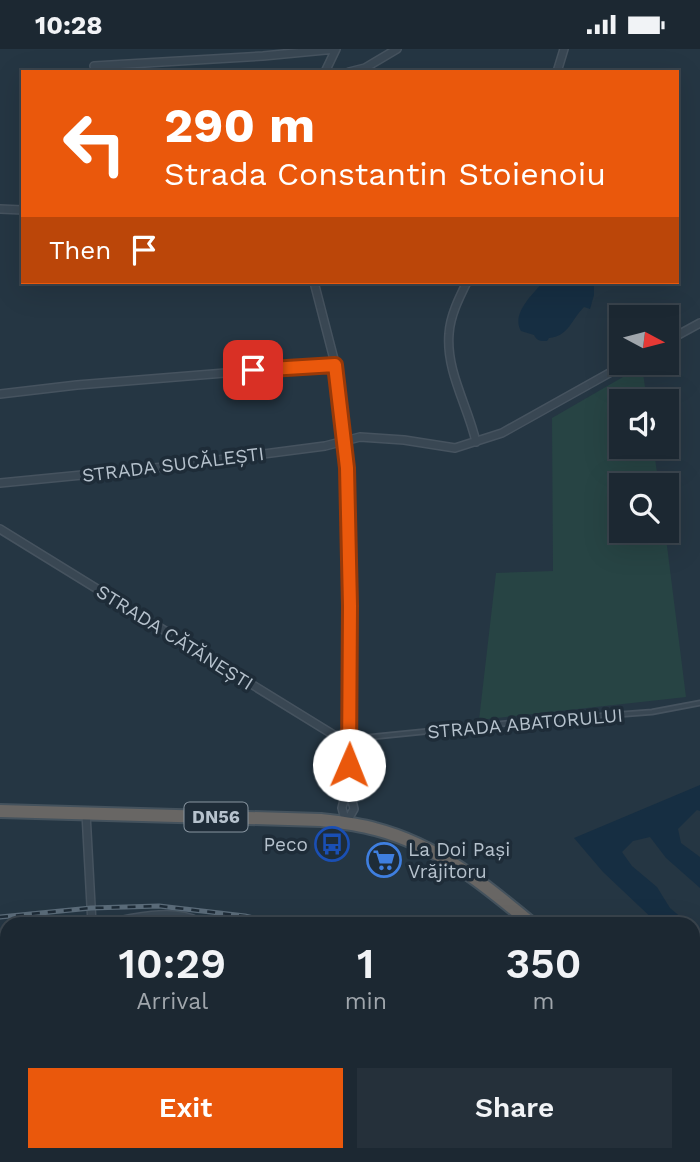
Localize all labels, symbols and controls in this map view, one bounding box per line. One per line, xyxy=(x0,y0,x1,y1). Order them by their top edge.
text: 10:28 xyxy=(35,10,103,40)
text: 290 m xyxy=(164,96,315,154)
icon: left xyxy=(49,98,140,189)
text: Strada Constantin Stoienoiu xyxy=(164,155,606,193)
icon: arrive xyxy=(125,231,163,269)
text: Then xyxy=(49,235,111,265)
north arrow xyxy=(609,305,679,375)
map controls xyxy=(609,305,679,543)
pin xyxy=(223,340,283,400)
icon: arrive xyxy=(234,351,272,389)
button: sound xyxy=(609,389,679,459)
street label: STRADA SUCĂLEȘTI xyxy=(81,442,265,487)
button: search xyxy=(609,473,679,543)
street label: STRADA CĂTĂNEȘTI xyxy=(92,580,257,695)
street label: STRADA ABATORULUI xyxy=(426,703,624,744)
position arrow xyxy=(312,728,386,802)
road number: DN56 xyxy=(184,803,248,831)
bus stop icon: Peco xyxy=(313,825,351,863)
place label: Peco xyxy=(264,833,308,856)
place label: La Doi Pași Vrăjitoru xyxy=(408,838,510,883)
supermarket icon: La Doi Pași Vrăjitoru xyxy=(365,841,403,879)
text: 10:29 xyxy=(119,939,226,988)
text: 1 xyxy=(357,939,375,988)
text: 350 xyxy=(506,939,581,988)
text: Arrival xyxy=(136,988,208,1015)
text: min xyxy=(345,988,387,1015)
text: m xyxy=(532,988,554,1015)
button: Exit xyxy=(28,1068,343,1148)
button: Share xyxy=(357,1068,672,1148)

